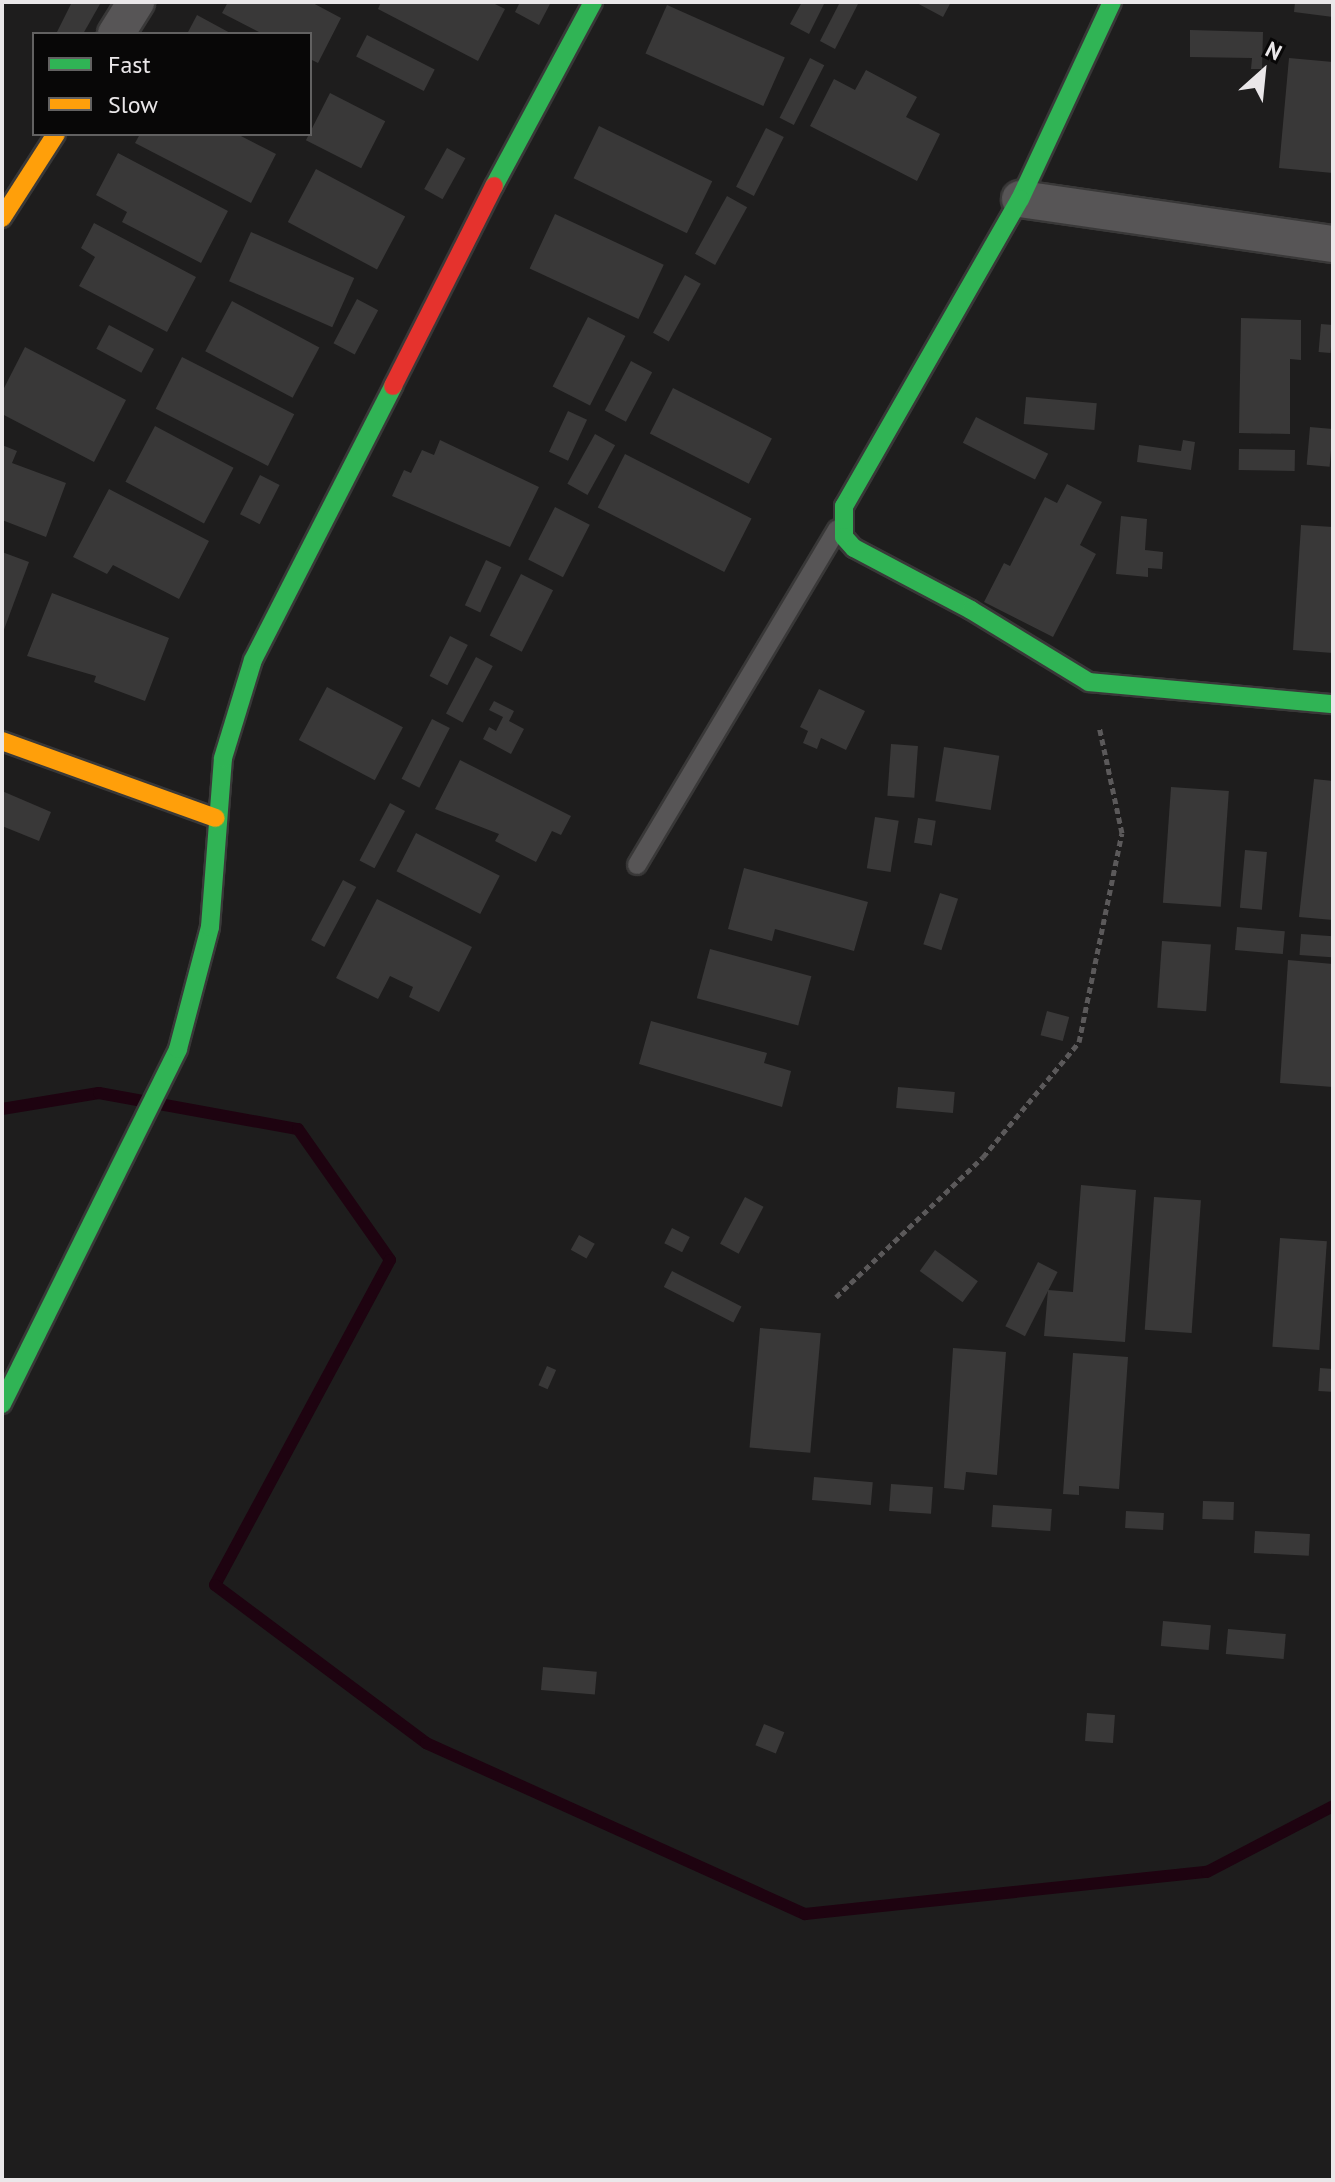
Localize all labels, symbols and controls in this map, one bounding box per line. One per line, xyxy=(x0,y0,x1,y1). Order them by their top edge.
legend xyxy=(32,32,312,136)
north arrow xyxy=(1223,32,1303,112)
text: N xyxy=(1261,35,1287,66)
text: Fast xyxy=(108,49,151,80)
text: Slow xyxy=(108,89,158,120)

